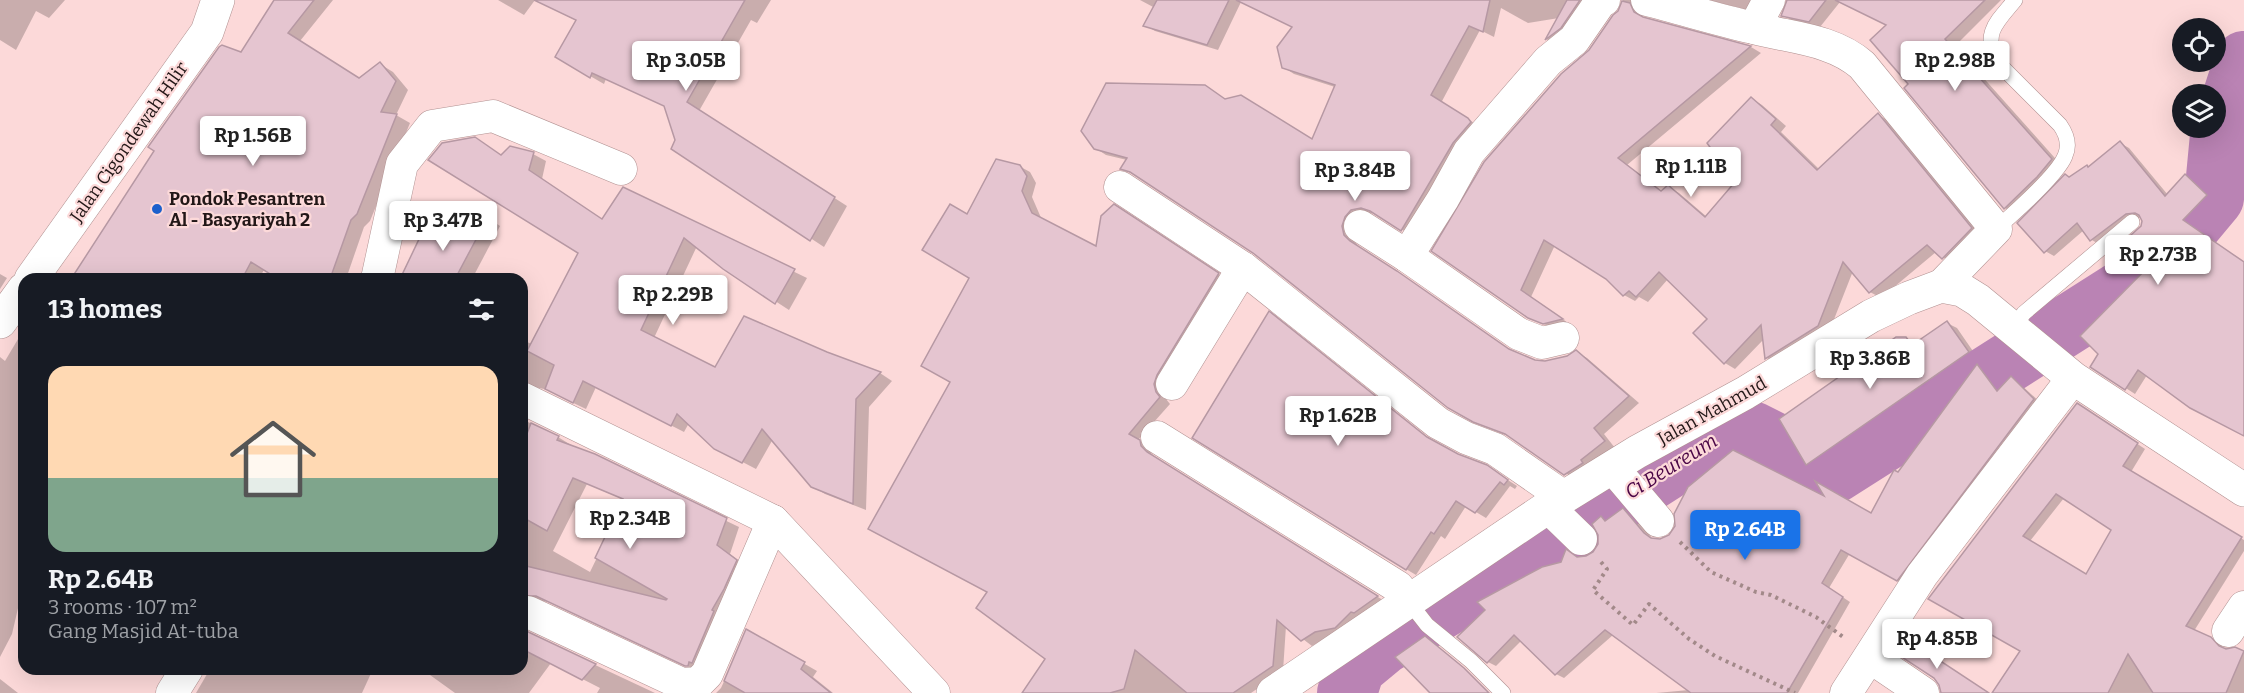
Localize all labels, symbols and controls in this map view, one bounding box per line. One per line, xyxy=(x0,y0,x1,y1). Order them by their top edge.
map controls xyxy=(2172,18,2226,138)
button: locate xyxy=(2172,18,2226,72)
pin: Rp 3.05B xyxy=(624,41,748,92)
pin: Rp 2.98B xyxy=(1893,41,2017,92)
text: Rp 3.05B xyxy=(646,48,726,72)
text: Rp 2.98B xyxy=(1915,48,1995,72)
street label: Jalan Cigondewah Hilir xyxy=(65,58,193,227)
button: layers xyxy=(2172,84,2226,138)
pin: Rp 1.56B xyxy=(191,116,315,167)
text: Rp 1.56B xyxy=(214,123,292,147)
pin: Rp 1.11B xyxy=(1629,147,1753,198)
pin: Rp 3.84B xyxy=(1293,151,1417,202)
text: Rp 1.11B xyxy=(1655,154,1727,178)
text: Rp 3.84B xyxy=(1314,158,1396,182)
place label: Pondok Pesantren Al - Basyariyah 2 xyxy=(169,188,325,231)
pin: Rp 3.47B xyxy=(381,201,505,252)
marker: Pondok Pesantren Al - Basyariyah 2 xyxy=(150,202,164,216)
text: Rp 3.47B xyxy=(403,208,483,232)
pin: Rp 2.73B xyxy=(2096,235,2220,286)
text: Rp 2.73B xyxy=(2119,242,2197,266)
pin: Rp 2.29B xyxy=(611,275,735,326)
text: Rp 2.29B xyxy=(633,282,713,306)
icon: filters xyxy=(465,293,498,326)
text: 13 homes xyxy=(48,294,162,325)
pin: Rp 3.86B xyxy=(1808,339,1932,390)
text: Rp 3.86B xyxy=(1829,346,1911,370)
street label: Jalan Mahmud xyxy=(1653,372,1771,450)
pin: Rp 1.62B xyxy=(1276,396,1400,447)
text: Rp 1.62B xyxy=(1299,403,1377,427)
icon: home xyxy=(219,405,327,513)
water label: Ci Beureum xyxy=(1620,428,1722,504)
pin: Rp 2.34B xyxy=(568,499,692,550)
text: Rp 2.34B xyxy=(589,506,671,530)
pin: Rp 2.64B xyxy=(1683,510,1807,561)
text: Rp 2.64B xyxy=(1704,517,1786,541)
text: Rp 2.64B xyxy=(48,564,154,595)
text: 3 rooms · 107 m² xyxy=(48,595,197,619)
text: Gang Masjid At-tuba xyxy=(48,619,239,643)
pin: Rp 4.85B xyxy=(1875,619,1999,670)
text: Rp 4.85B xyxy=(1896,626,1978,650)

